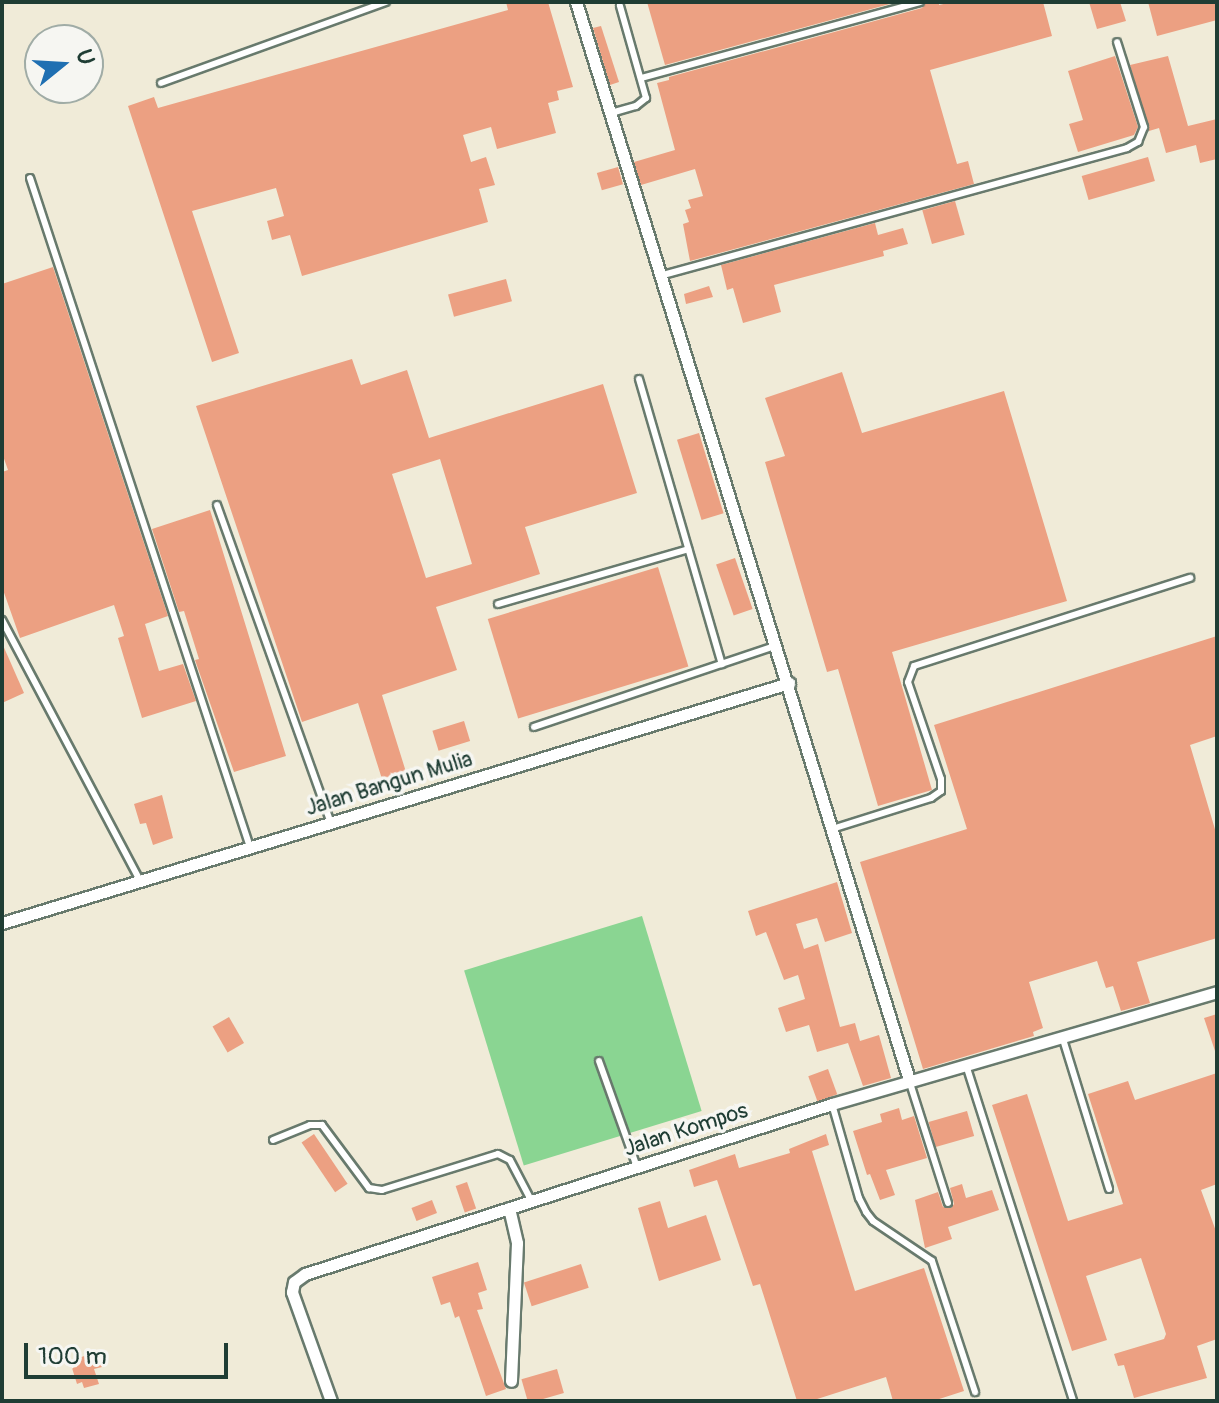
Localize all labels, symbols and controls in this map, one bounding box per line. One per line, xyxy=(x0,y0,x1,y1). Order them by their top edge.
north arrow xyxy=(24,24,104,104)
text: U xyxy=(69,46,100,68)
street label: Jalan Bangun Mulia xyxy=(302,746,476,822)
street label: Jalan Kompos xyxy=(621,1098,751,1162)
scale bar xyxy=(28,1327,232,1377)
text: 100 m xyxy=(38,1342,107,1371)

